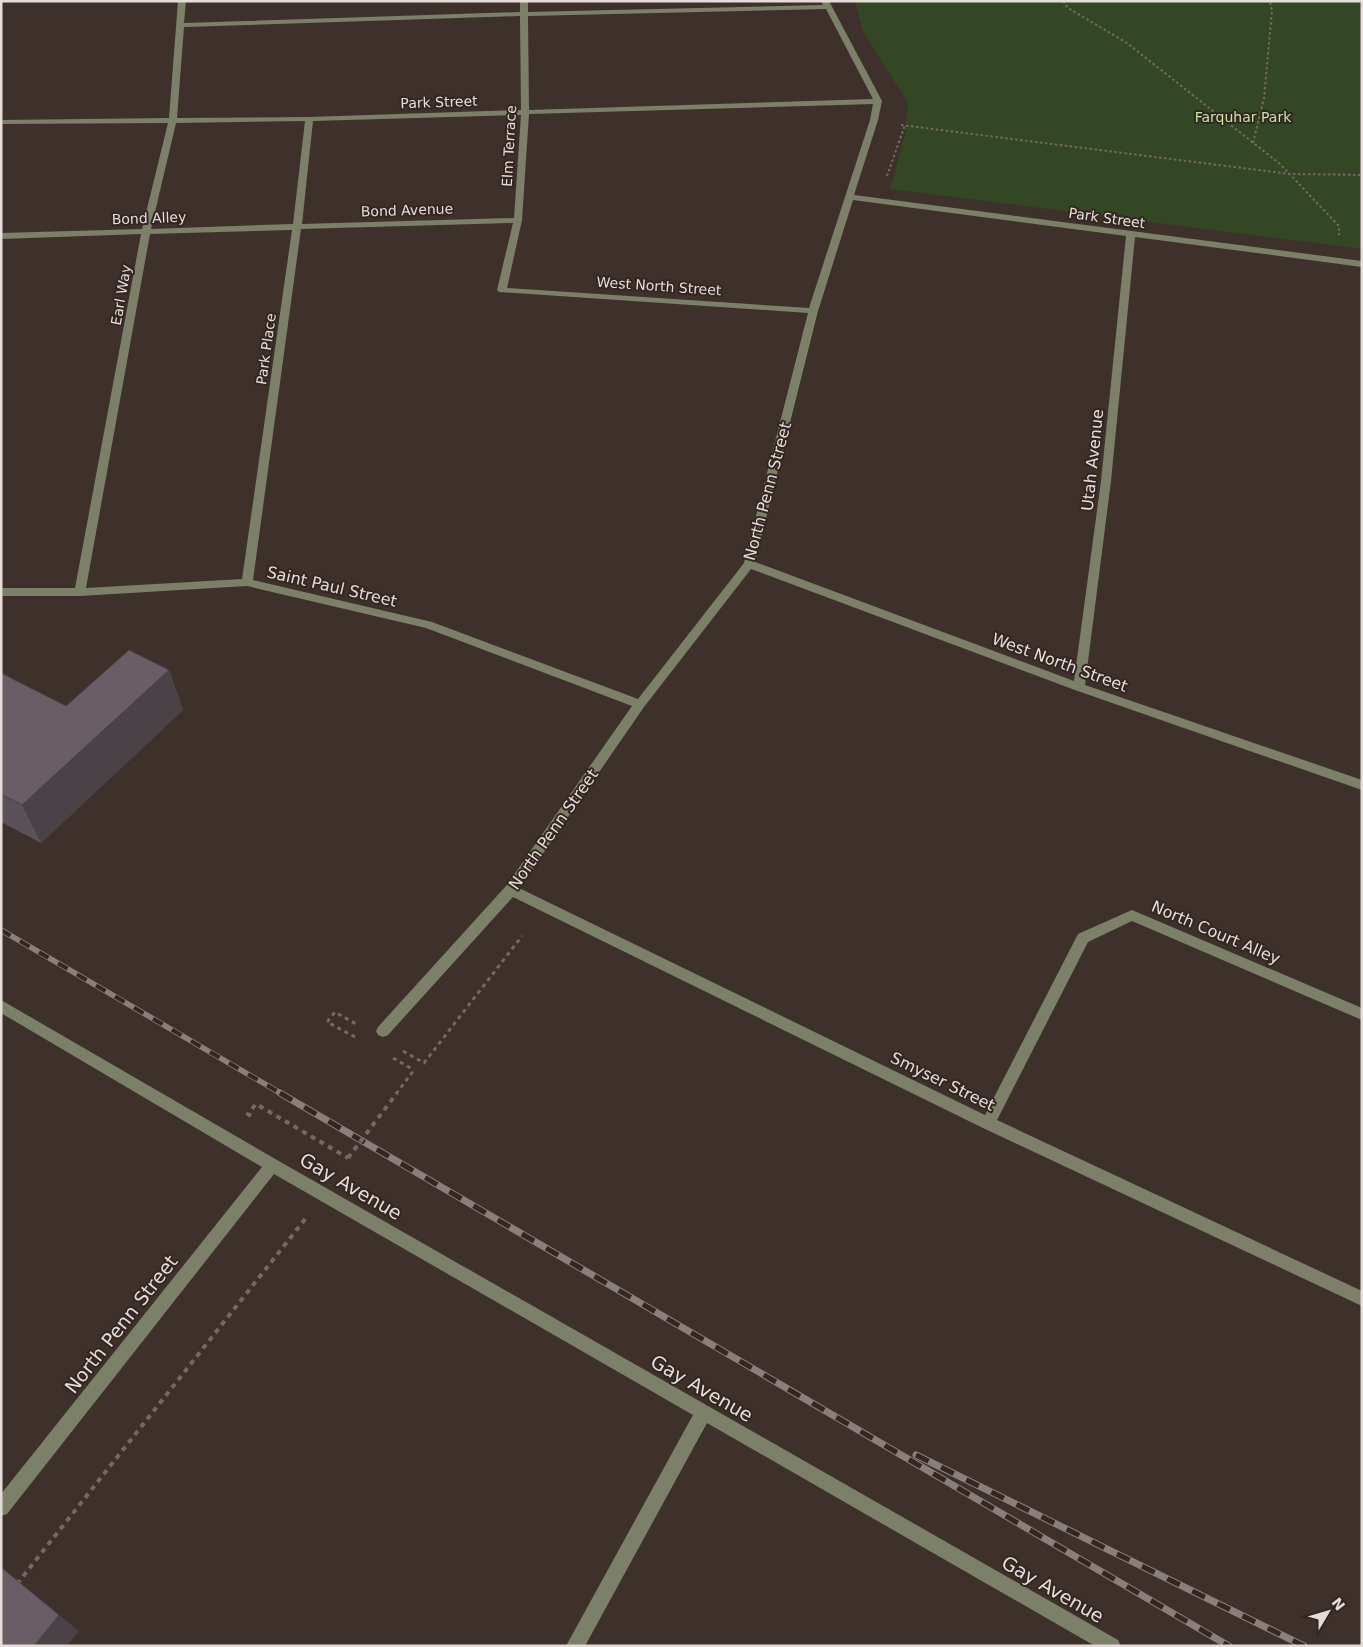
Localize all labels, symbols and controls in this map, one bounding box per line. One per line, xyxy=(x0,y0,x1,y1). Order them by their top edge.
street label: Park Street xyxy=(400,93,478,111)
street label: Elm Terrace xyxy=(499,105,519,187)
park label: Farquhar Park xyxy=(1195,109,1292,125)
street label: Bond Avenue xyxy=(361,200,453,220)
street label: Park Street xyxy=(1068,205,1147,231)
street label: Bond Alley xyxy=(111,209,187,227)
street label: Earl Way xyxy=(108,263,134,327)
street label: West North Street xyxy=(596,274,722,298)
street label: Park Place xyxy=(253,312,279,386)
street label: Utah Avenue xyxy=(1078,408,1107,512)
street label: North Penn Street xyxy=(740,420,795,563)
street label: Saint Paul Street xyxy=(265,562,399,611)
street label: West North Street xyxy=(989,629,1130,696)
street label: North Penn Street xyxy=(505,765,602,893)
street label: North Court Alley xyxy=(1149,897,1283,968)
street label: Smyser Street xyxy=(888,1048,998,1115)
street label: Gay Avenue xyxy=(296,1148,406,1224)
street label: North Penn Street xyxy=(60,1250,182,1398)
street label: Gay Avenue xyxy=(647,1350,757,1426)
street label: Gay Avenue xyxy=(998,1551,1108,1627)
north arrow xyxy=(1303,1587,1353,1637)
text: N xyxy=(1328,1594,1348,1614)

